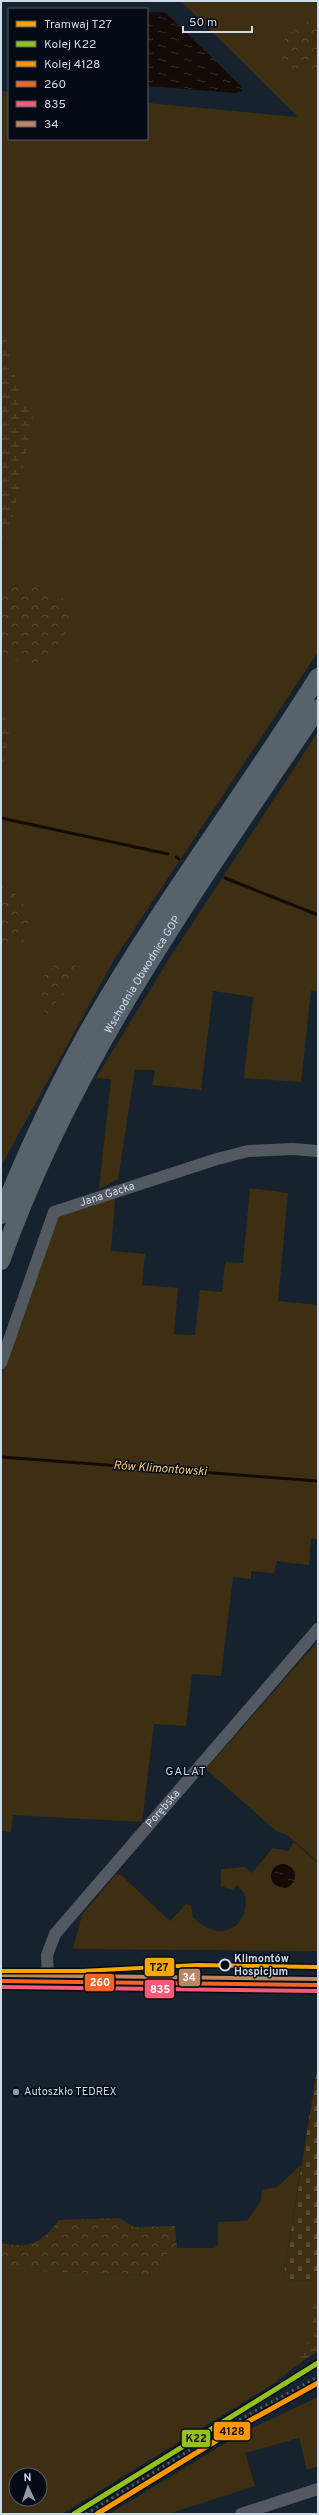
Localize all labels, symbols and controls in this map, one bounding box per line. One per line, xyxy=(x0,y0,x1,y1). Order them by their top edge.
legend xyxy=(8,8,148,140)
scale bar xyxy=(183,8,252,34)
text: 50 m xyxy=(189,15,217,31)
text: Tramwaj T27 xyxy=(44,17,112,33)
text: Kolej K22 xyxy=(44,37,96,53)
text: Kolej 4128 xyxy=(44,57,100,73)
text: 260 xyxy=(44,77,66,93)
text: 835 xyxy=(44,97,66,113)
text: 34 xyxy=(44,117,59,133)
street label: Wschodnia Obwodnica GOP xyxy=(102,913,184,1036)
street label: Jana Gacka xyxy=(78,1179,137,1210)
water label: Rów Klimontowski xyxy=(113,1458,208,1480)
district label: GALAT xyxy=(165,1764,207,1780)
street label: Porębska xyxy=(143,1787,183,1831)
place label: Klimontów Hospicjum xyxy=(234,1952,289,1979)
line badge: T27 xyxy=(144,1957,175,1977)
marker: Klimontów Hospicjum xyxy=(218,1958,232,1972)
text: T27 xyxy=(150,1961,169,1975)
line badge: 34 xyxy=(178,1968,201,1987)
text: 34 xyxy=(182,1971,196,1985)
line badge: 260 xyxy=(84,1973,115,1992)
text: 260 xyxy=(90,1976,110,1990)
line badge: 835 xyxy=(144,1979,175,1999)
text: 835 xyxy=(150,1983,170,1997)
place label: Autoszkło TEDREX xyxy=(24,2085,117,2099)
marker: Autoszkło TEDREX xyxy=(11,2087,21,2097)
line badge: 4128 xyxy=(213,2421,251,2441)
text: 4128 xyxy=(219,2425,245,2439)
line badge: K22 xyxy=(181,2429,211,2448)
text: K22 xyxy=(185,2432,207,2446)
north arrow xyxy=(8,2467,48,2507)
text: N xyxy=(23,2471,32,2485)

